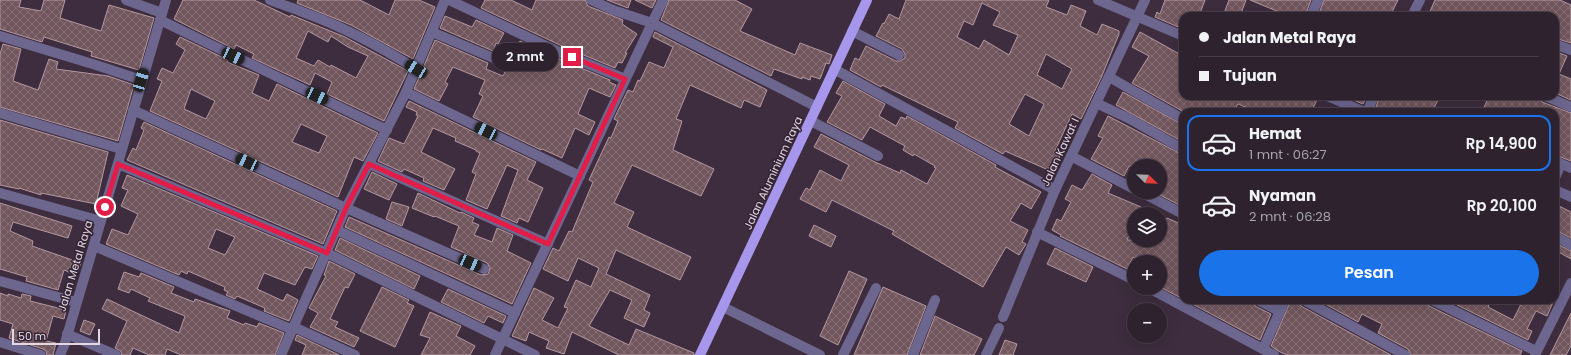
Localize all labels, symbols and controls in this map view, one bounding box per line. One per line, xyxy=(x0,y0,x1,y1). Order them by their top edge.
text: Jalan Metal Raya xyxy=(1223,27,1356,48)
callout: 2 mnt xyxy=(492,43,558,71)
car xyxy=(220,45,246,67)
text: 2 mnt xyxy=(506,47,544,66)
route end xyxy=(563,48,581,66)
car xyxy=(403,58,429,80)
text: Tujuan xyxy=(1223,65,1277,86)
car xyxy=(132,67,150,93)
car xyxy=(304,85,330,107)
street label: Jalan Aluminium Raya xyxy=(740,114,806,232)
street label: Jalan Kawat I xyxy=(1037,115,1083,189)
car xyxy=(473,120,499,142)
text: Hemat xyxy=(1249,123,1301,144)
icon: car xyxy=(1201,125,1237,161)
text: Rp 14,900 xyxy=(1466,133,1537,154)
text: 1 mnt · 06:27 xyxy=(1249,145,1327,164)
car xyxy=(234,151,260,173)
north arrow xyxy=(1127,159,1167,199)
map controls xyxy=(1127,159,1167,343)
text: Nyaman xyxy=(1249,185,1316,206)
icon: car xyxy=(1201,187,1237,223)
text: Rp 20,100 xyxy=(1467,195,1537,216)
route start xyxy=(96,198,114,216)
button: layers xyxy=(1127,207,1167,247)
text: 2 mnt · 06:28 xyxy=(1249,207,1331,226)
street label: Jalan Metal Raya xyxy=(54,218,96,314)
button: Pesan xyxy=(1199,250,1539,296)
car xyxy=(457,253,483,273)
button: + xyxy=(1127,255,1167,295)
button: − xyxy=(1127,303,1167,343)
scale bar xyxy=(12,327,100,346)
text: 50 m xyxy=(18,328,46,344)

